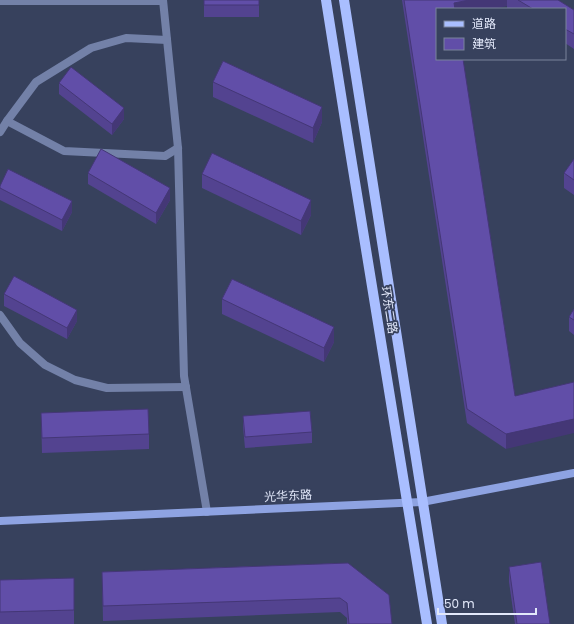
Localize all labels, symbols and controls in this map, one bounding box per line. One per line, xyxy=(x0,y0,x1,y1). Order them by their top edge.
legend xyxy=(436,8,566,60)
text: 道路 xyxy=(472,15,496,32)
text: 建筑 xyxy=(472,35,496,52)
street label: 环东二路 xyxy=(377,285,402,335)
street label: 光华东路 xyxy=(264,486,312,505)
scale bar xyxy=(438,590,536,616)
text: 50 m xyxy=(444,595,475,612)

